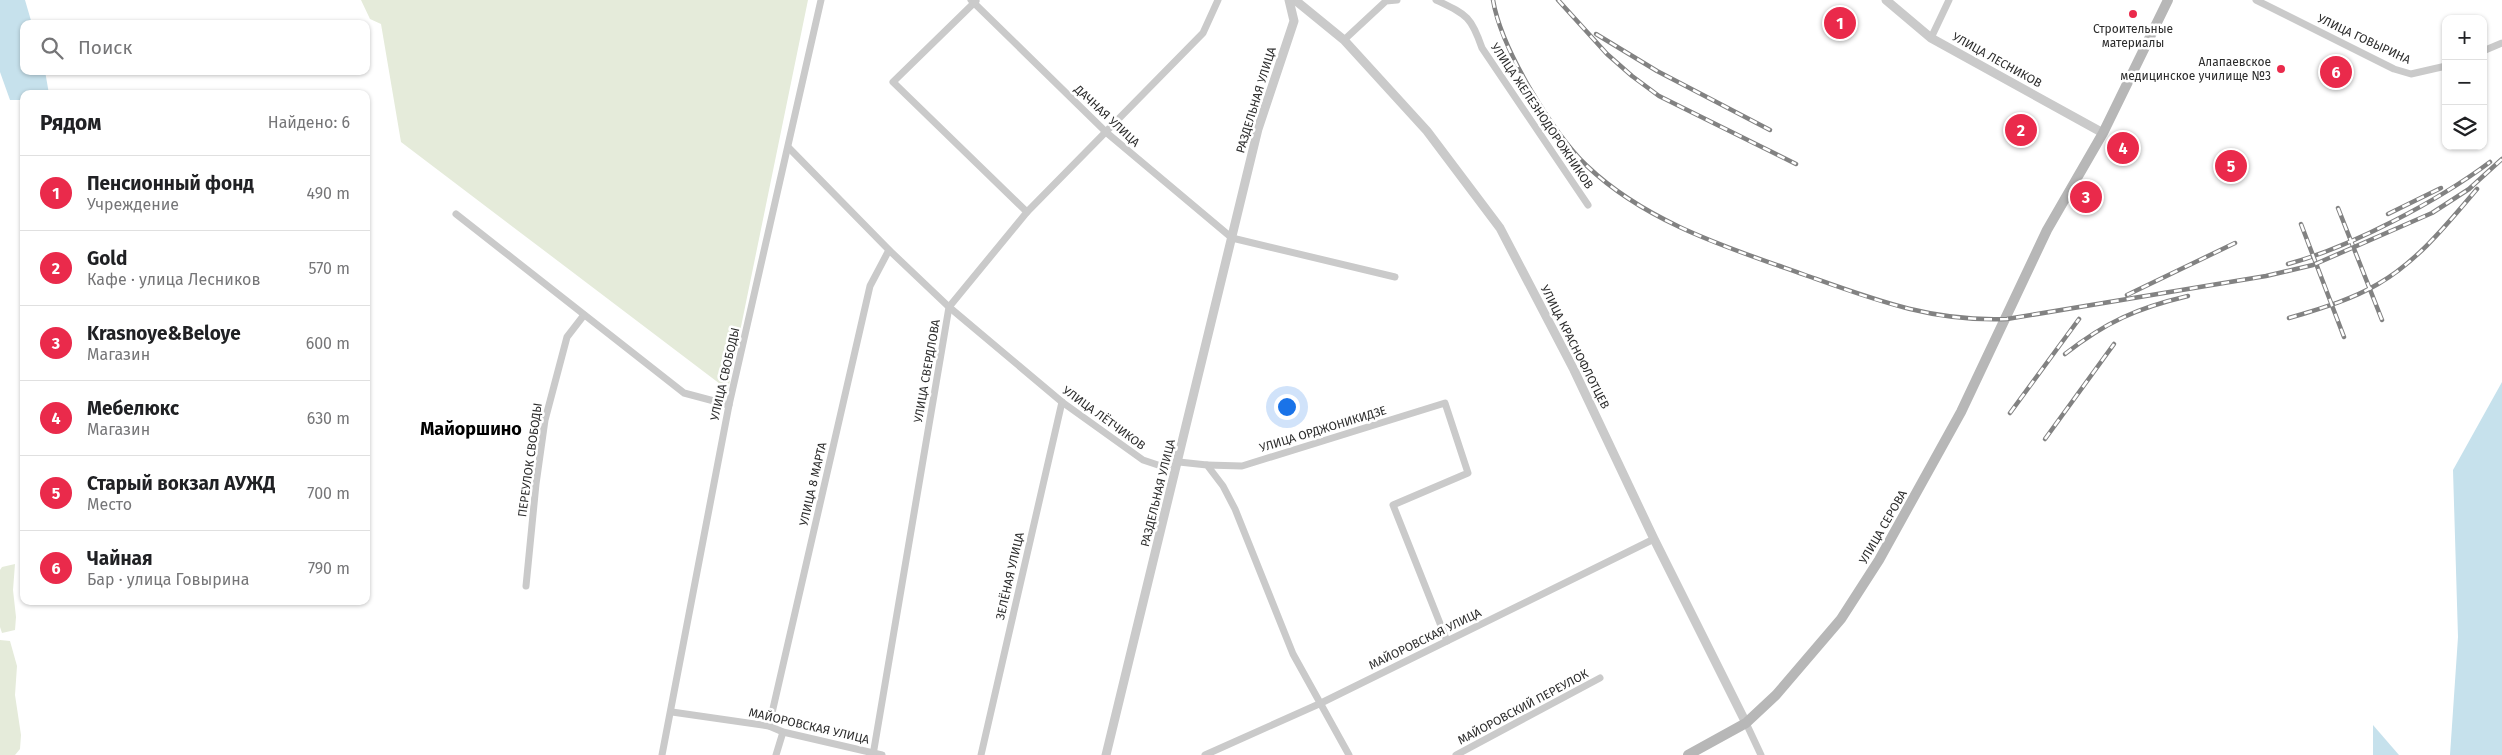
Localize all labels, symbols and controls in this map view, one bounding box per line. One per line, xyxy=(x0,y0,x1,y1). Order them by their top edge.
pin: 1 xyxy=(1824,4,1856,42)
marker: Строительные материалы xyxy=(2127,8,2139,20)
street label: УЛИЦА ГОВЫРИНА xyxy=(2315,11,2413,67)
map controls xyxy=(2442,15,2487,150)
button: + xyxy=(2442,15,2487,60)
search box xyxy=(20,20,370,75)
place label: Строительные материалы xyxy=(2093,22,2173,50)
street label: УЛИЦА ЛЕСНИКОВ xyxy=(1950,30,2044,90)
icon: search xyxy=(38,34,66,62)
text: Поиск xyxy=(78,36,132,59)
street label: УЛИЦА ЖЕЛЕЗНОДОРОЖНИКОВ xyxy=(1488,40,1596,192)
street label: РАЗДЕЛЬНАЯ УЛИЦА xyxy=(1233,45,1279,155)
pin: 6 xyxy=(2320,53,2352,91)
place label: Алапаевское медицинское училище №3 xyxy=(2120,55,2271,83)
button: − xyxy=(2442,60,2487,105)
marker: Алапаевское медицинское училище №3 xyxy=(2275,63,2287,75)
street label: ДАЧНАЯ УЛИЦА xyxy=(1071,82,1143,150)
button: layers xyxy=(2442,105,2487,150)
text: Рядом xyxy=(40,110,101,136)
pin: 2 xyxy=(2005,111,2037,149)
text: Найдено: 6 xyxy=(268,113,350,132)
pin: 4 xyxy=(2107,129,2139,167)
pin: 5 xyxy=(2215,147,2247,185)
text: Пенсионный фонд xyxy=(87,172,254,195)
pin: 3 xyxy=(2070,178,2102,216)
text: 1 xyxy=(52,184,60,203)
text: 490 m xyxy=(307,184,350,203)
text: Учреждение xyxy=(87,195,179,214)
text: Gold xyxy=(87,247,127,270)
text: 2 xyxy=(52,259,60,278)
text: 570 m xyxy=(309,259,350,278)
text: Кафе · улица Лесников xyxy=(87,270,260,289)
street label: УЛИЦА КРАСНОФЛОТЦЕВ xyxy=(1538,283,1612,411)
street label: УЛИЦА СВЕРДЛОВА xyxy=(911,318,943,424)
text: Krasnoye&Beloye xyxy=(87,322,241,345)
street label: УЛИЦА СВОБОДЫ xyxy=(707,326,743,422)
text: 3 xyxy=(52,334,60,353)
text: 600 m xyxy=(306,334,350,353)
text: Магазин xyxy=(87,345,150,364)
street label: УЛИЦА ЛЁТЧИКОВ xyxy=(1060,382,1149,453)
your location xyxy=(1274,394,1300,420)
text: Мебелюкс xyxy=(87,397,179,420)
street label: ПЕРЕУЛОК СВОБОДЫ xyxy=(515,402,545,518)
street label: УЛИЦА ОРДЖОНИКИДЗЕ xyxy=(1258,403,1388,455)
text: 4 xyxy=(51,409,61,428)
text: 630 m xyxy=(307,409,350,428)
district label: Майоршино xyxy=(420,418,522,440)
text: Магазин xyxy=(87,420,150,439)
street label: РАЗДЕЛЬНАЯ УЛИЦА xyxy=(1138,438,1178,548)
street label: УЛИЦА 8 МАРТА xyxy=(797,441,829,527)
text: Старый вокзал АУЖД xyxy=(87,472,275,495)
text: 5 xyxy=(52,484,60,503)
text: 700 m xyxy=(307,484,350,503)
street label: УЛИЦА СЕРОВА xyxy=(1856,488,1910,566)
text: Место xyxy=(87,495,132,514)
street label: ЗЕЛЁНАЯ УЛИЦА xyxy=(992,530,1027,621)
text: Чайная xyxy=(87,547,153,570)
text: 6 xyxy=(51,559,61,578)
text: 790 m xyxy=(308,559,350,578)
text: Бар · улица Говырина xyxy=(87,570,250,589)
street label: МАЙОРОВСКАЯ УЛИЦА xyxy=(1366,605,1484,672)
street label: МАЙОРОВСКИЙ ПЕРЕУЛОК xyxy=(1455,666,1591,747)
street label: МАЙОРОВСКАЯ УЛИЦА xyxy=(747,704,871,747)

